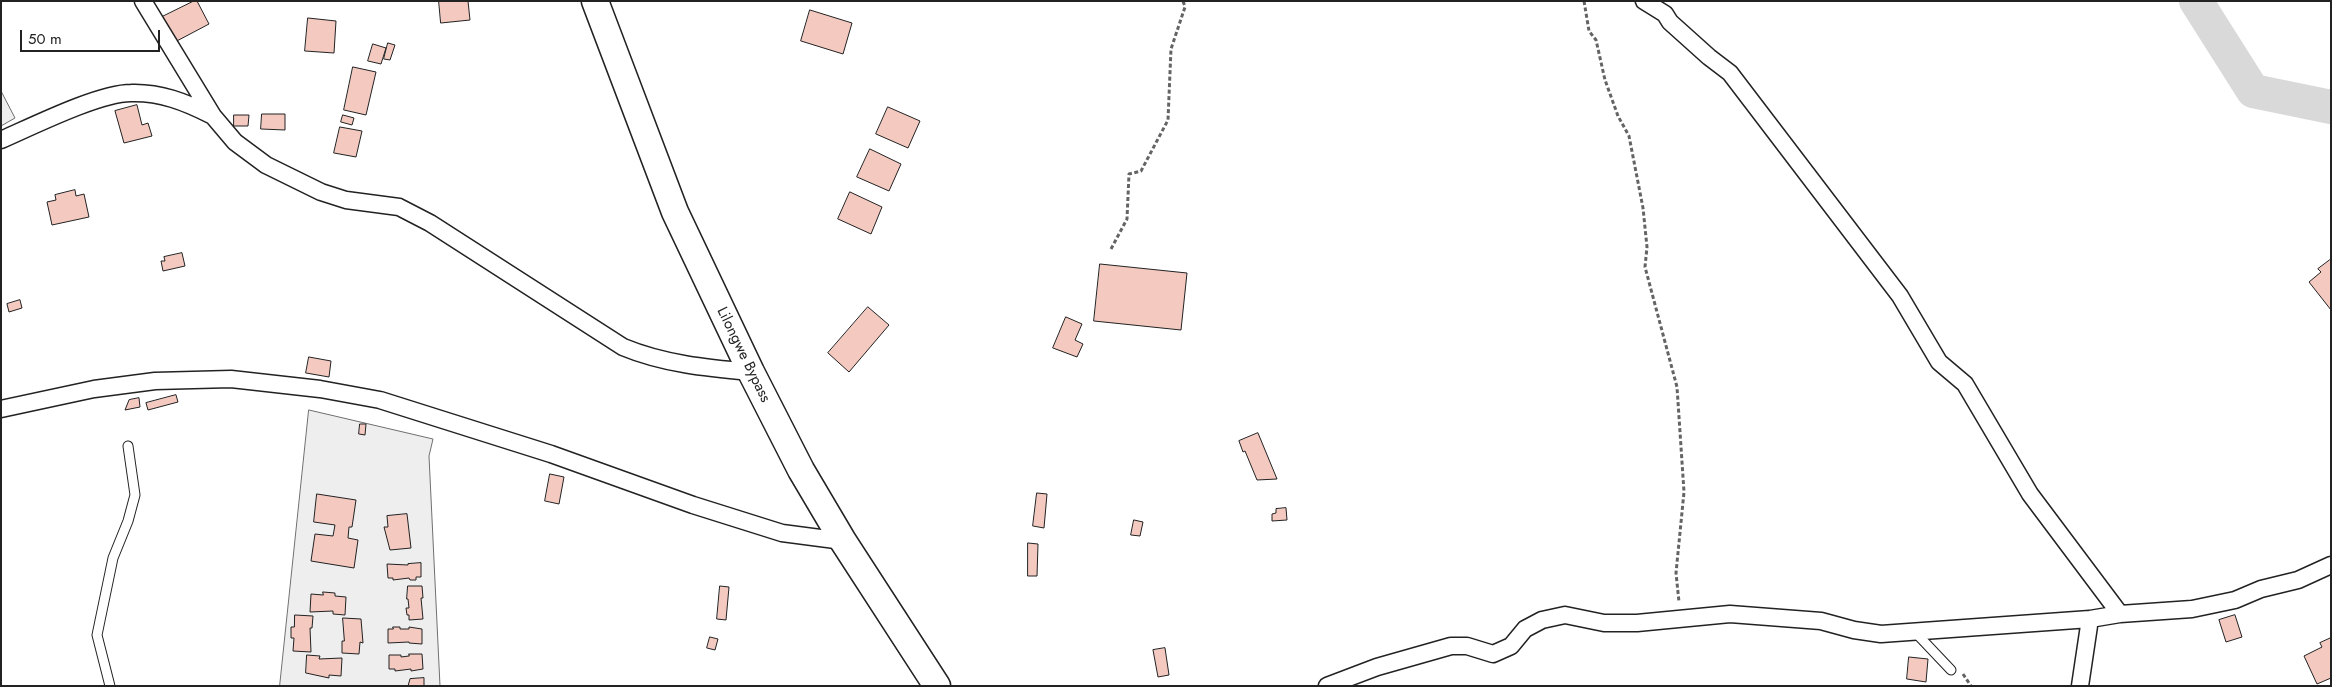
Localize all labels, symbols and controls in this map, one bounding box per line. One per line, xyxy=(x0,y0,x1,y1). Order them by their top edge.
scale bar xyxy=(22,20,162,52)
text: 50 m xyxy=(28,28,62,50)
street label: Lilongwe Bypass xyxy=(712,304,774,406)

